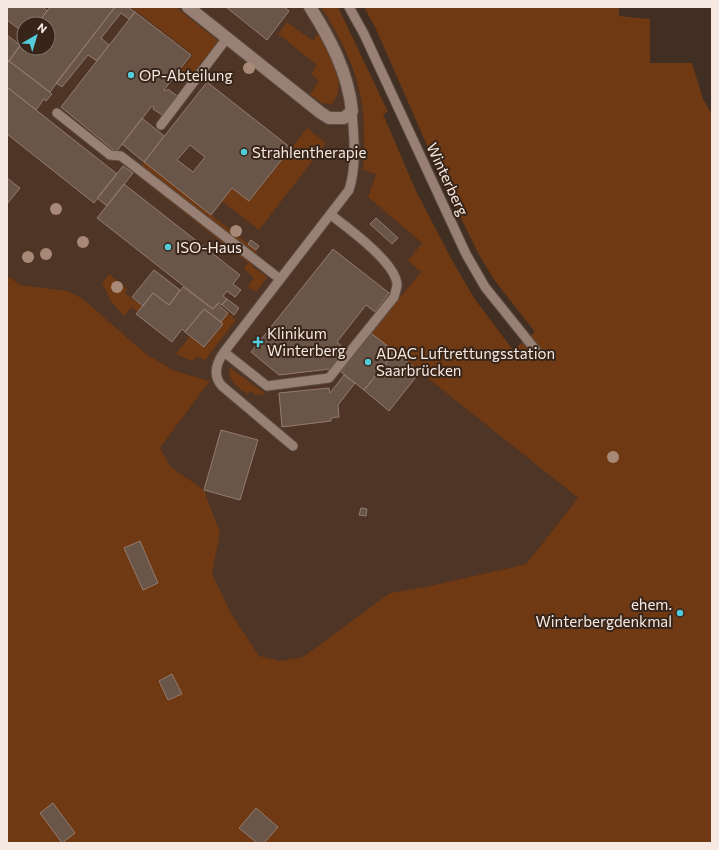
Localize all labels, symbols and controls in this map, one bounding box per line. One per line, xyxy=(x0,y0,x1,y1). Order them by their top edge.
north arrow xyxy=(16,16,56,56)
text: N xyxy=(35,20,50,35)
place label: OP-Abteilung xyxy=(139,66,233,84)
marker: OP-Abteilung xyxy=(126,70,136,80)
street label: Winterberg xyxy=(423,140,473,218)
place label: Strahlentherapie xyxy=(252,143,366,161)
marker: Strahlentherapie xyxy=(239,147,249,157)
place label: ISO-Haus xyxy=(176,238,242,256)
marker: ISO-Haus xyxy=(163,242,173,252)
place label: Klinikum Winterberg xyxy=(267,324,346,359)
marker: Klinikum Winterberg xyxy=(252,336,264,348)
place label: ADAC Luftrettungsstation Saarbrücken xyxy=(376,344,555,379)
marker: ADAC Luftrettungsstation Saarbrücken xyxy=(363,357,373,367)
place label: ehem. Winterbergdenkmal xyxy=(535,595,672,630)
marker: ehem. Winterbergdenkmal xyxy=(675,608,685,618)

